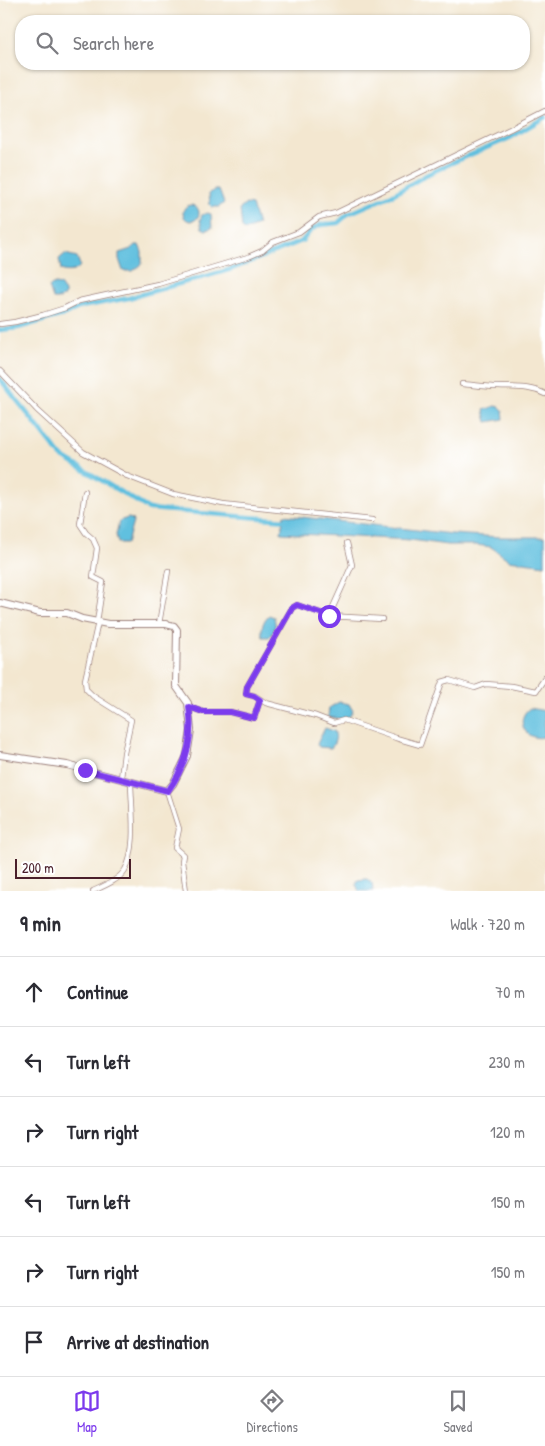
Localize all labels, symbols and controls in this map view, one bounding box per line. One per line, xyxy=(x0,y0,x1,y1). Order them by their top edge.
search box xyxy=(15,15,530,70)
icon: search xyxy=(33,29,61,57)
text: Search here xyxy=(73,30,154,56)
route start xyxy=(318,605,341,628)
route end xyxy=(74,759,97,782)
scale bar xyxy=(15,856,131,879)
text: 200 m xyxy=(22,858,54,877)
text: 9 min xyxy=(20,909,61,938)
text: Walk · 720 m xyxy=(450,913,525,935)
icon: ahead xyxy=(20,978,48,1006)
text: Continue xyxy=(67,979,128,1005)
text: 70 m xyxy=(495,981,525,1003)
icon: left xyxy=(20,1048,48,1076)
text: Turn left xyxy=(67,1049,130,1075)
text: 230 m xyxy=(489,1051,525,1073)
icon: right xyxy=(20,1118,48,1146)
text: Turn right xyxy=(67,1119,138,1145)
text: 120 m xyxy=(490,1121,525,1143)
icon: left xyxy=(20,1188,48,1216)
text: Turn left xyxy=(67,1189,130,1215)
text: 150 m xyxy=(491,1191,525,1213)
icon: right xyxy=(20,1258,48,1286)
text: Turn right xyxy=(67,1259,138,1285)
text: 150 m xyxy=(491,1261,525,1283)
icon: arrive xyxy=(20,1328,48,1356)
text: Arrive at destination xyxy=(67,1329,209,1355)
tab: Map xyxy=(73,1387,101,1436)
tab: Directions xyxy=(246,1387,298,1436)
tab: Saved xyxy=(444,1387,472,1436)

